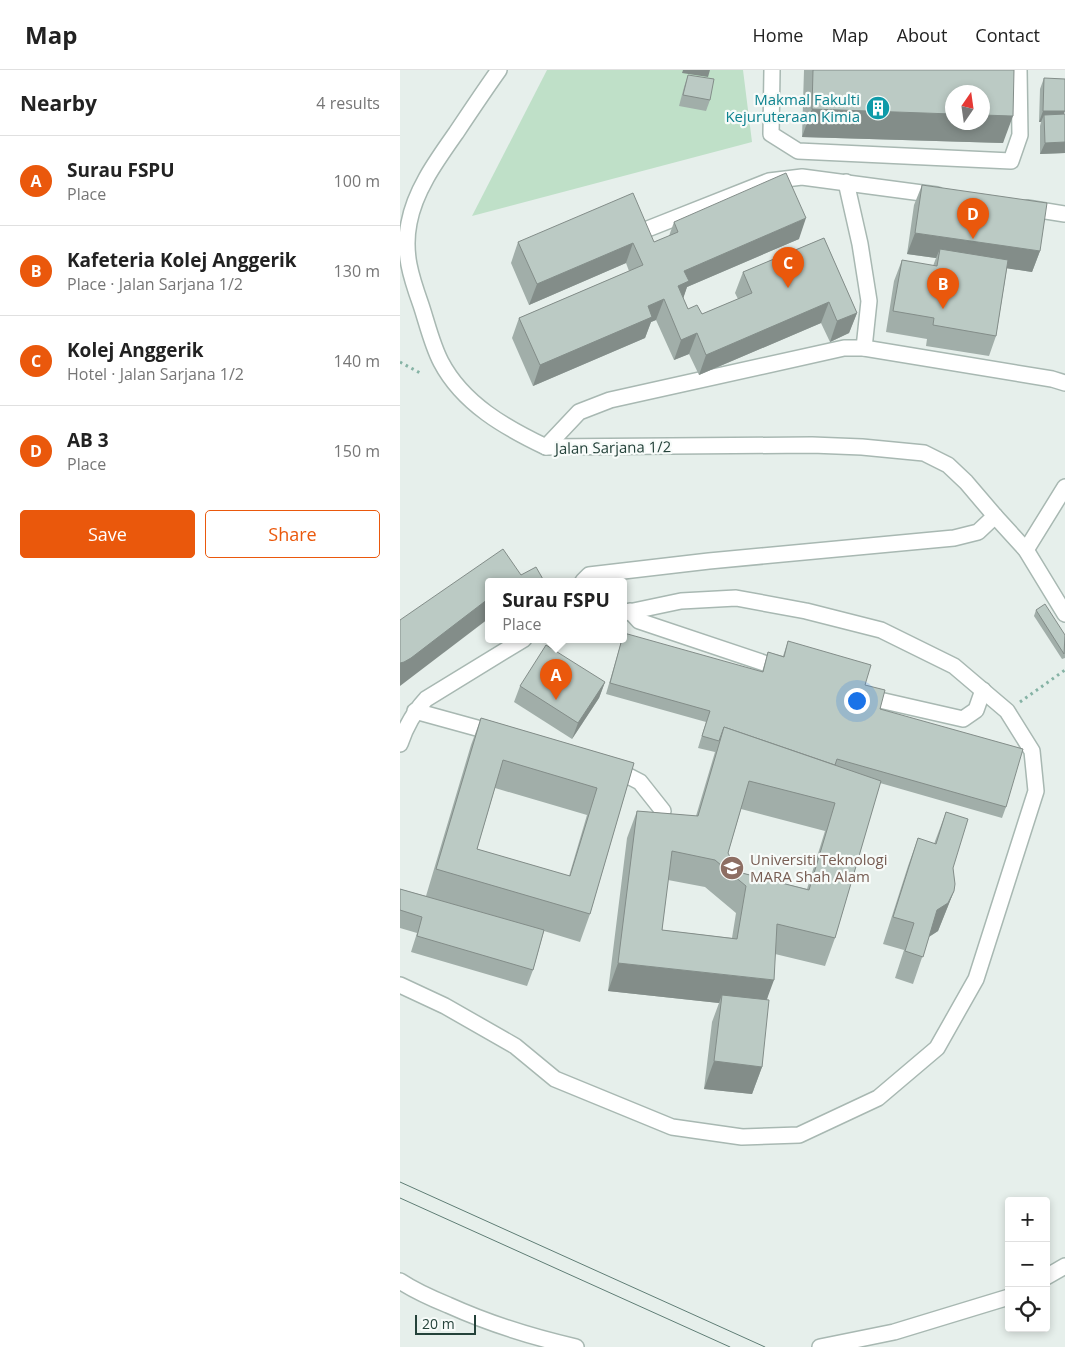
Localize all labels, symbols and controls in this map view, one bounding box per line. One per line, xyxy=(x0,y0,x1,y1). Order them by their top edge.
text: Map xyxy=(25,18,77,51)
text: Home xyxy=(753,23,803,47)
text: Map xyxy=(831,23,869,47)
text: About xyxy=(897,23,947,47)
text: Contact xyxy=(975,23,1040,47)
north arrow xyxy=(945,85,990,130)
text: Nearby xyxy=(20,89,97,117)
place label: Makmal Fakulti Kejuruteraan Kimia xyxy=(725,89,860,126)
text: 4 results xyxy=(316,92,380,114)
building icon: Makmal Fakulti Kejuruteraan Kimia xyxy=(865,95,891,121)
text: Surau FSPU xyxy=(67,157,175,183)
text: A xyxy=(30,170,42,192)
text: 100 m xyxy=(334,170,380,192)
text: Place xyxy=(67,183,106,205)
pin: D xyxy=(957,198,989,239)
text: Kafeteria Kolej Anggerik xyxy=(67,247,297,273)
pin: C xyxy=(772,247,804,288)
text: B xyxy=(31,260,41,282)
text: 130 m xyxy=(334,260,380,282)
pin: B xyxy=(927,268,959,309)
text: Place · Jalan Sarjana 1/2 xyxy=(67,273,243,295)
text: Kolej Anggerik xyxy=(67,337,204,363)
text: C xyxy=(31,350,41,372)
text: 140 m xyxy=(334,350,380,372)
text: Hotel · Jalan Sarjana 1/2 xyxy=(67,363,244,385)
text: AB 3 xyxy=(67,427,109,453)
street label: Jalan Sarjana 1/2 xyxy=(553,436,671,458)
text: D xyxy=(30,440,42,462)
text: 150 m xyxy=(334,440,380,462)
text: Place xyxy=(67,453,106,475)
button: Save xyxy=(20,510,195,558)
button: Share xyxy=(205,510,380,558)
popup xyxy=(485,578,627,643)
text: Surau FSPU xyxy=(502,587,610,613)
text: Place xyxy=(502,613,541,635)
pin: A xyxy=(540,659,572,700)
your location xyxy=(844,688,870,714)
place label: Universiti Teknologi MARA Shah Alam xyxy=(750,849,887,886)
school or university icon: Universiti Teknologi MARA Shah Alam xyxy=(719,855,745,881)
map controls xyxy=(1005,1197,1050,1332)
button: + xyxy=(1005,1197,1050,1242)
button: − xyxy=(1005,1242,1050,1287)
button: locate xyxy=(1005,1287,1050,1332)
scale bar xyxy=(415,1312,476,1335)
text: 20 m xyxy=(422,1314,455,1333)

